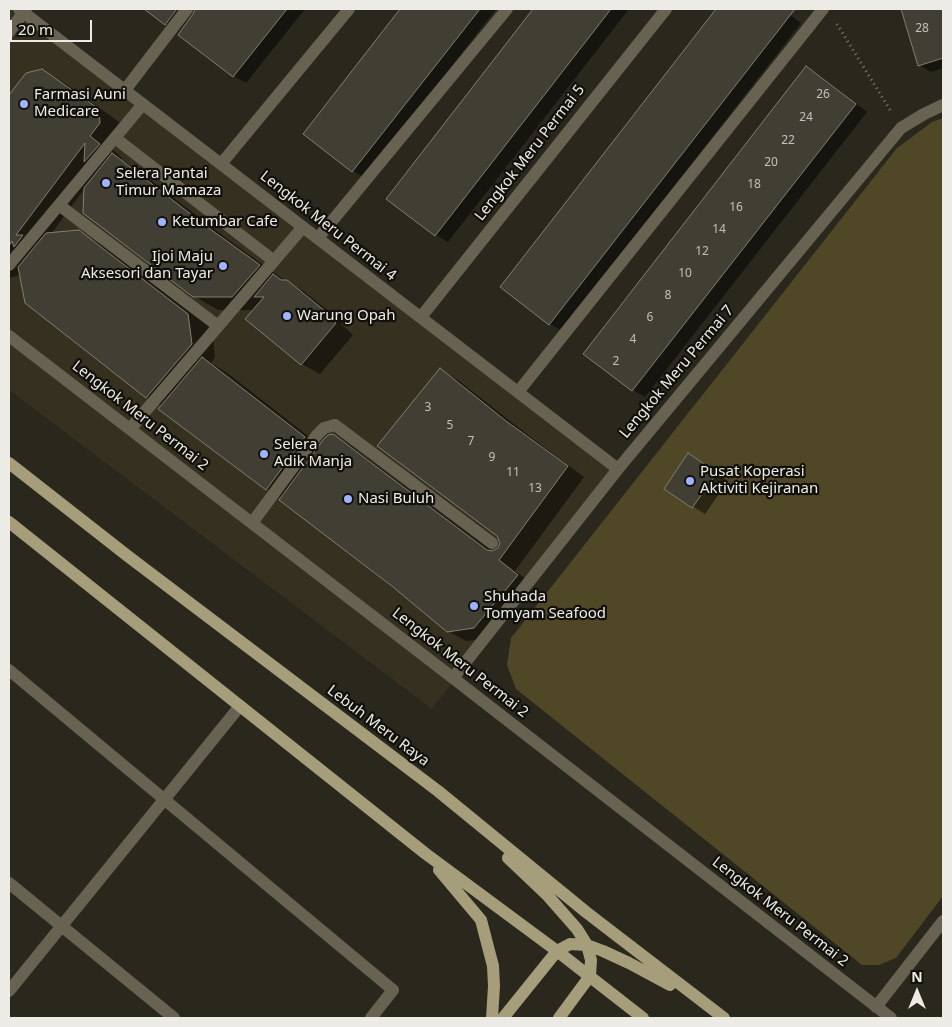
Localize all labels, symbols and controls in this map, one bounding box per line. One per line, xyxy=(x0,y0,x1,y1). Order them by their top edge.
scale bar xyxy=(12,10,95,42)
text: 20 m xyxy=(18,19,53,39)
house number: 28 xyxy=(915,22,929,36)
street label: Lengkok Meru Permai 5 xyxy=(471,81,589,225)
place label: Farmasi Auni Medicare xyxy=(34,86,126,121)
house number: 26 xyxy=(816,88,830,102)
marker: Farmasi Auni Medicare xyxy=(18,98,30,110)
house number: 24 xyxy=(799,111,813,125)
house number: 22 xyxy=(781,134,795,148)
house number: 20 xyxy=(764,156,778,170)
place label: Selera Pantai Timur Mamaza xyxy=(116,165,222,200)
street label: Lengkok Meru Permai 4 xyxy=(256,167,400,285)
marker: Selera Pantai Timur Mamaza xyxy=(100,177,112,189)
house number: 18 xyxy=(747,178,761,192)
house number: 16 xyxy=(729,201,743,215)
place label: Ketumbar Cafe xyxy=(172,213,278,231)
marker: Ketumbar Cafe xyxy=(156,216,168,228)
house number: 14 xyxy=(712,223,726,237)
house number: 12 xyxy=(695,245,709,259)
place label: Ijoi Maju Aksesori dan Tayar xyxy=(81,248,213,283)
marker: Ijoi Maju Aksesori dan Tayar xyxy=(217,260,229,272)
house number: 10 xyxy=(678,267,692,281)
house number: 8 xyxy=(665,289,671,303)
street label: Lengkok Meru Permai 7 xyxy=(616,302,738,442)
place label: Warung Opah xyxy=(297,307,396,325)
marker: Warung Opah xyxy=(281,310,293,322)
house number: 6 xyxy=(647,311,653,325)
house number: 4 xyxy=(630,333,636,347)
house number: 2 xyxy=(613,355,619,369)
street label: Lengkok Meru Permai 2 xyxy=(68,357,212,475)
house number: 3 xyxy=(425,401,431,415)
house number: 5 xyxy=(447,419,453,433)
house number: 7 xyxy=(468,435,474,449)
place label: Selera Adik Manja xyxy=(274,436,352,471)
marker: Selera Adik Manja xyxy=(258,448,270,460)
house number: 9 xyxy=(489,451,495,465)
place label: Pusat Koperasi Aktiviti Kejiranan xyxy=(700,463,818,498)
house number: 11 xyxy=(506,466,520,480)
marker: Pusat Koperasi Aktiviti Kejiranan xyxy=(684,475,696,487)
house number: 13 xyxy=(528,482,542,496)
place label: Nasi Buluh xyxy=(358,490,434,508)
marker: Nasi Buluh xyxy=(342,493,354,505)
place label: Shuhada Tomyam Seafood xyxy=(484,588,606,623)
marker: Shuhada Tomyam Seafood xyxy=(468,600,480,612)
street label: Lengkok Meru Permai 2 xyxy=(388,604,532,722)
street label: Lebuh Meru Raya xyxy=(323,682,433,770)
street label: Lengkok Meru Permai 2 xyxy=(708,853,852,971)
north arrow xyxy=(892,967,942,1017)
text: N xyxy=(911,967,923,986)

